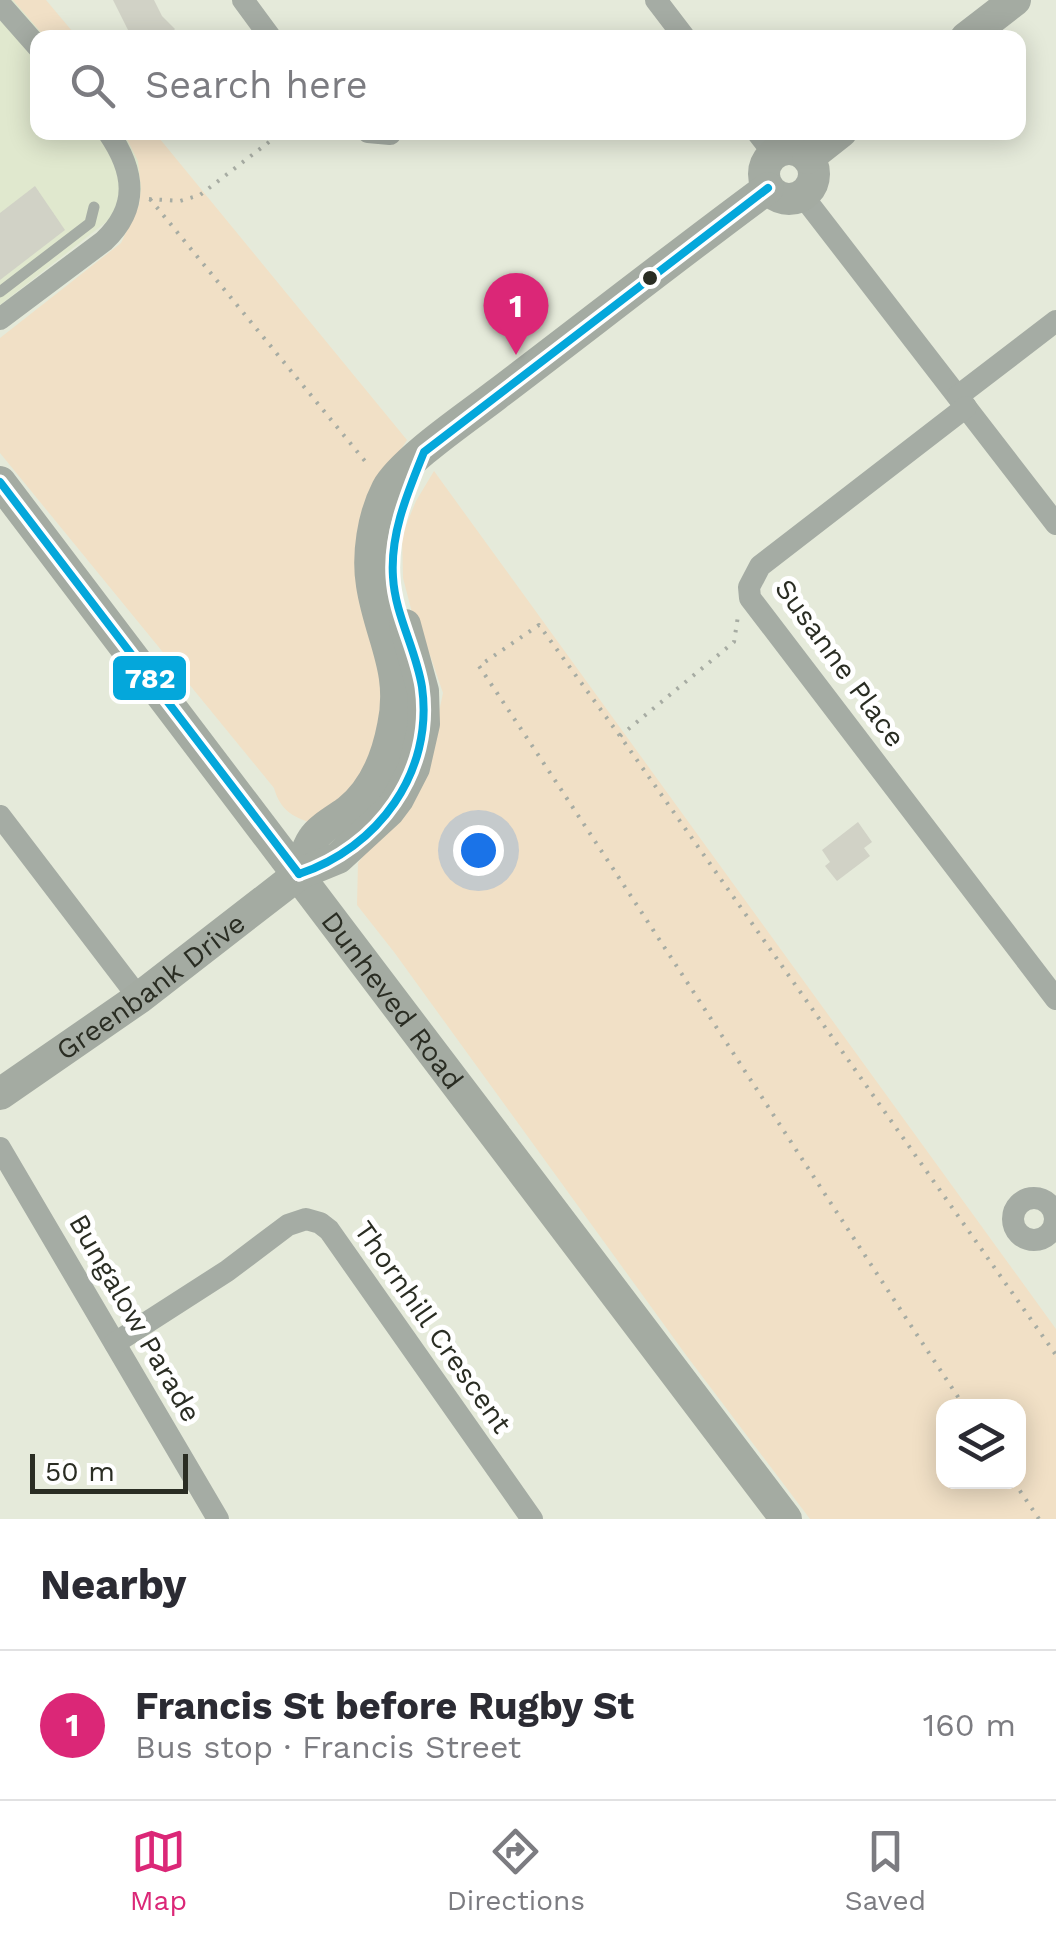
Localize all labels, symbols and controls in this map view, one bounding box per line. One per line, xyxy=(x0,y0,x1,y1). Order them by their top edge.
search box xyxy=(30,30,1026,140)
icon: search xyxy=(65,58,120,113)
text: Search here xyxy=(145,63,368,107)
unlabelled marker xyxy=(640,268,660,288)
pin: 1 xyxy=(484,272,548,355)
street label: Susanne Place xyxy=(768,573,912,753)
line badge: 782 xyxy=(111,654,188,702)
text: 782 xyxy=(125,662,175,695)
your location xyxy=(453,825,504,876)
street label: Dunheved Road xyxy=(315,905,470,1095)
street label: Greenbank Drive xyxy=(50,906,251,1067)
street label: Bungalow Parade xyxy=(62,1208,208,1428)
street label: Thornhill Crescent xyxy=(347,1215,519,1440)
map controls xyxy=(936,1399,1026,1489)
button: layers xyxy=(936,1399,1026,1489)
scale bar xyxy=(30,1449,188,1494)
text: 50 m xyxy=(45,1455,115,1488)
text: Nearby xyxy=(40,1560,187,1609)
text: Francis St before Rugby St xyxy=(135,1684,634,1728)
text: 1 xyxy=(66,1706,79,1744)
text: 160 m xyxy=(923,1706,1016,1744)
text: Bus stop · Francis Street xyxy=(135,1728,521,1766)
tab: Map xyxy=(130,1824,187,1917)
tab: Directions xyxy=(447,1824,585,1917)
tab: Saved xyxy=(845,1824,926,1917)

